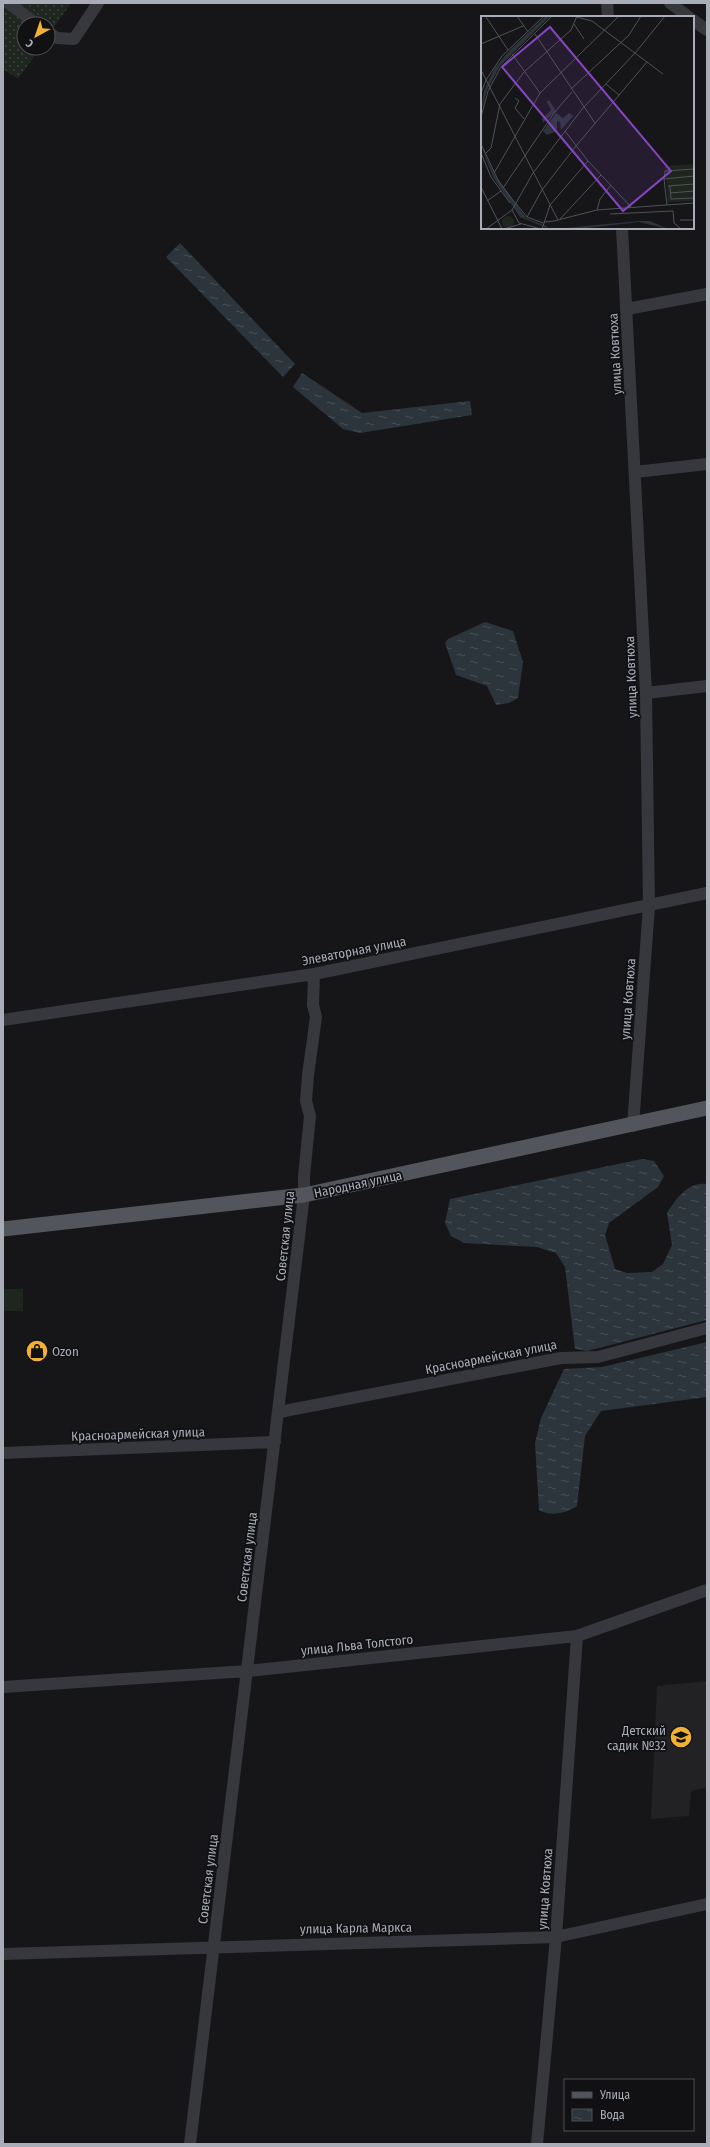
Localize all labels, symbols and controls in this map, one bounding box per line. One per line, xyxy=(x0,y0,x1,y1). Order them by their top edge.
north arrow xyxy=(16,16,56,56)
inset map xyxy=(481,16,694,229)
text: С xyxy=(23,36,36,50)
street label: улица Ковтюха xyxy=(605,313,625,395)
street label: улица Ковтюха xyxy=(622,636,640,718)
street label: Элеваторная улица xyxy=(301,934,407,968)
street label: улица Ковтюха xyxy=(618,958,638,1040)
street label: Народная улица xyxy=(313,1167,403,1201)
street label: Советская улица xyxy=(273,1190,297,1282)
street label: Красноармейская улица xyxy=(424,1337,558,1377)
shop icon: Ozon xyxy=(24,1338,50,1364)
place label: Ozon xyxy=(52,1344,79,1359)
street label: Красноармейская улица xyxy=(71,1424,205,1444)
street label: Советская улица xyxy=(234,1511,260,1603)
street label: улица Льва Толстого xyxy=(300,1632,414,1658)
place label: Детский садик №32 xyxy=(607,1723,666,1753)
school or university icon: Детский садик №32 xyxy=(668,1724,694,1750)
street label: Советская улица xyxy=(195,1833,221,1925)
street label: улица Ковтюха xyxy=(535,1848,555,1930)
street label: улица Карла Маркса xyxy=(300,1920,412,1936)
legend xyxy=(564,2079,694,2131)
text: Улица xyxy=(599,2088,630,2102)
text: Вода xyxy=(600,2108,625,2122)

